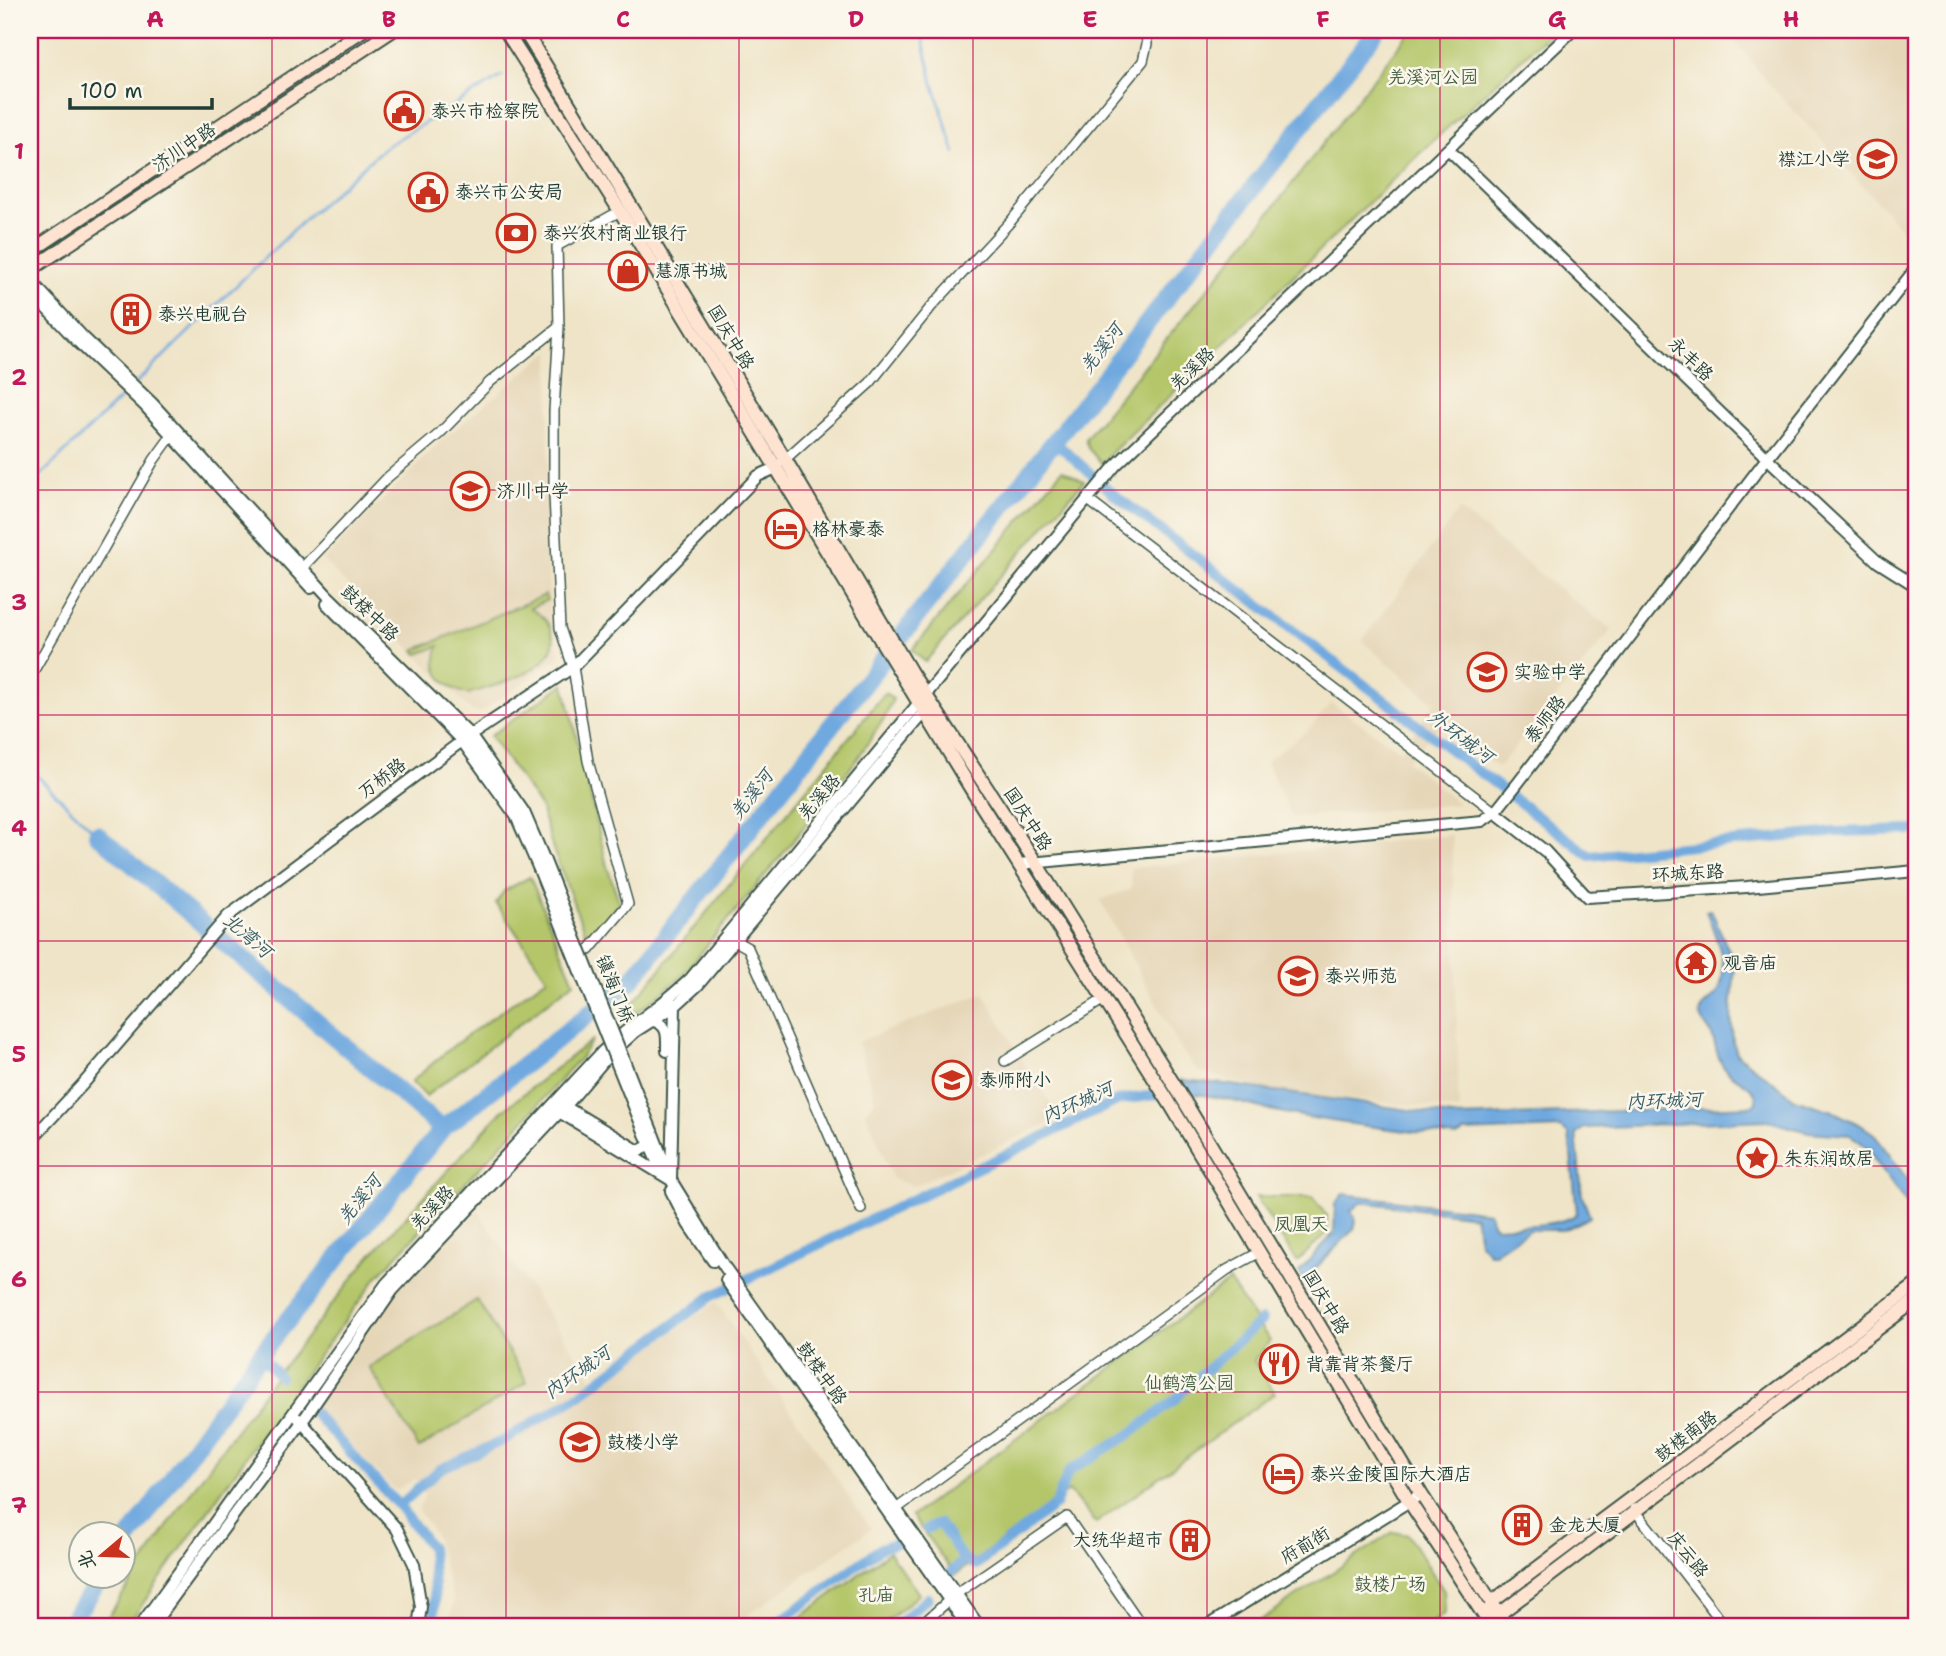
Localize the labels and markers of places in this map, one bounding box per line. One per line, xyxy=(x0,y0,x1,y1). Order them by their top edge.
public building icon: 泰兴市检察院 xyxy=(383,90,425,132)
place label: 泰兴市检察院 xyxy=(431,99,539,123)
school or university icon: 襟江小学 xyxy=(1856,138,1898,180)
place label: 襟江小学 xyxy=(1778,147,1850,171)
public building icon: 泰兴市公安局 xyxy=(407,171,449,213)
place label: 泰兴市公安局 xyxy=(455,180,563,204)
bank icon: 泰兴农村商业银行 xyxy=(495,212,537,254)
place label: 泰兴农村商业银行 xyxy=(543,221,687,245)
shop icon: 慧源书城 xyxy=(607,250,649,292)
place label: 慧源书城 xyxy=(655,259,727,283)
building icon: 泰兴电视台 xyxy=(110,293,152,335)
place label: 泰兴电视台 xyxy=(158,302,248,326)
school or university icon: 济川中学 xyxy=(449,470,491,512)
place label: 济川中学 xyxy=(497,479,569,503)
hotel icon: 格林豪泰 xyxy=(764,508,806,550)
place label: 格林豪泰 xyxy=(812,517,884,541)
school or university icon: 实验中学 xyxy=(1466,651,1508,693)
place label: 实验中学 xyxy=(1514,660,1586,684)
temple icon: 观音庙 xyxy=(1675,942,1717,984)
place label: 观音庙 xyxy=(1723,951,1777,975)
school or university icon: 泰兴师范 xyxy=(1277,955,1319,997)
place label: 泰兴师范 xyxy=(1325,964,1397,988)
school or university icon: 泰师附小 xyxy=(931,1059,973,1101)
place label: 泰师附小 xyxy=(979,1068,1051,1092)
place icon: 朱东润故居 xyxy=(1736,1137,1778,1179)
place label: 朱东润故居 xyxy=(1784,1146,1874,1170)
restaurant icon: 背靠背茶餐厅 xyxy=(1258,1343,1300,1385)
place label: 背靠背茶餐厅 xyxy=(1306,1352,1414,1376)
school or university icon: 鼓楼小学 xyxy=(559,1421,601,1463)
place label: 鼓楼小学 xyxy=(607,1430,679,1454)
hotel icon: 泰兴金陵国际大酒店 xyxy=(1262,1453,1304,1495)
place label: 泰兴金陵国际大酒店 xyxy=(1310,1462,1472,1486)
building icon: 金龙大厦 xyxy=(1501,1504,1543,1546)
place label: 金龙大厦 xyxy=(1549,1513,1621,1537)
building icon: 大统华超市 xyxy=(1169,1519,1211,1561)
place label: 大统华超市 xyxy=(1073,1528,1163,1552)

